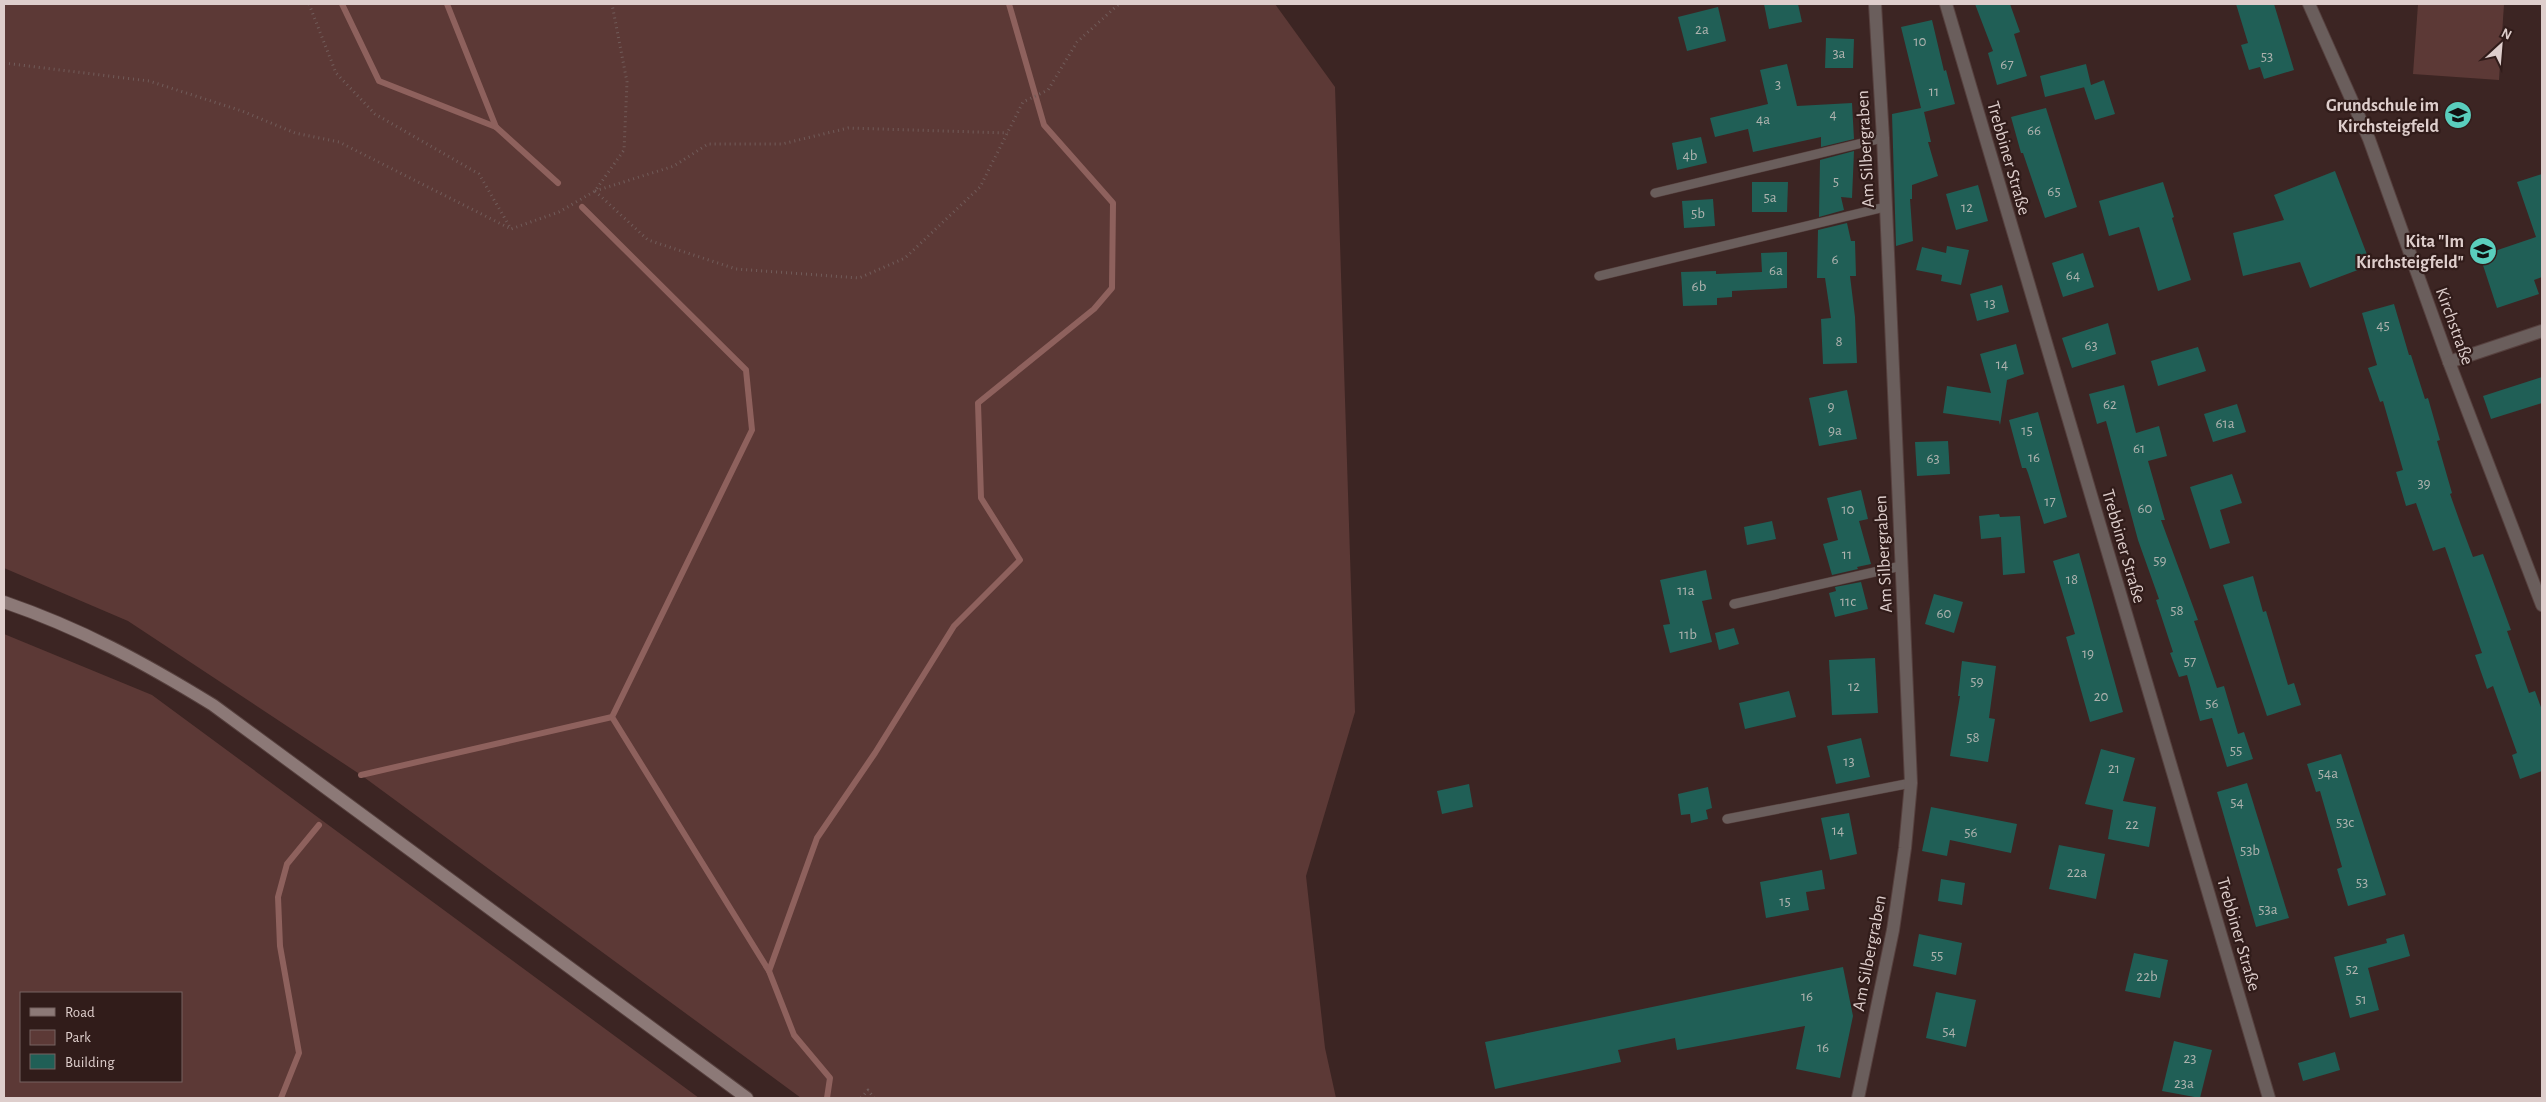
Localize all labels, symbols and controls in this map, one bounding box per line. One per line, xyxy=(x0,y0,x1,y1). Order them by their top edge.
north arrow xyxy=(2476,20,2526,70)
house number: 2a xyxy=(1695,22,1709,37)
text: N xyxy=(2499,26,2514,43)
house number: 10 xyxy=(1913,34,1927,49)
house number: 3a xyxy=(1832,46,1846,61)
house number: 53 xyxy=(2261,49,2273,64)
house number: 67 xyxy=(2000,57,2014,72)
house number: 3 xyxy=(1775,77,1781,92)
house number: 11 xyxy=(1929,84,1939,99)
street label: Am Silbergraben xyxy=(1854,90,1878,208)
place label: Grundschule im Kirchsteigfeld xyxy=(2326,97,2440,136)
street label: Trebbiner Straße xyxy=(1983,99,2033,217)
school or university icon: Grundschule im Kirchsteigfeld xyxy=(2443,100,2473,130)
house number: 4 xyxy=(1829,107,1837,122)
house number: 4a xyxy=(1756,112,1770,127)
house number: 66 xyxy=(2027,123,2041,138)
house number: 4b xyxy=(1683,148,1698,163)
house number: 5 xyxy=(1833,174,1839,189)
house number: 65 xyxy=(2047,184,2061,199)
house number: 5a xyxy=(1763,190,1777,205)
house number: 12 xyxy=(1961,200,1973,215)
house number: 5b xyxy=(1691,206,1705,221)
place label: Kita "Im Kirchsteigfeld" xyxy=(2356,233,2464,272)
school or university icon: Kita "Im Kirchsteigfeld" xyxy=(2468,236,2498,266)
house number: 6 xyxy=(1831,252,1839,267)
house number: 6a xyxy=(1769,263,1783,278)
house number: 64 xyxy=(2066,268,2080,283)
house number: 6b xyxy=(1692,279,1707,294)
street label: Kirchstraße xyxy=(2432,285,2476,367)
house number: 13 xyxy=(1984,296,1996,311)
house number: 45 xyxy=(2376,318,2390,333)
house number: 8 xyxy=(1835,334,1843,349)
house number: 63 xyxy=(2084,338,2098,353)
house number: 14 xyxy=(1996,357,2008,372)
house number: 62 xyxy=(2103,397,2117,412)
house number: 9 xyxy=(1827,399,1835,414)
house number: 61a xyxy=(2215,416,2235,431)
house number: 9a xyxy=(1828,423,1842,438)
house number: 15 xyxy=(2021,423,2033,438)
house number: 61 xyxy=(2133,441,2145,456)
house number: 16 xyxy=(2028,450,2040,465)
house number: 63 xyxy=(1926,451,1940,466)
house number: 39 xyxy=(2417,476,2431,491)
street label: Trebbiner Straße xyxy=(2098,487,2148,605)
house number: 17 xyxy=(2044,494,2056,509)
street label: Am Silbergraben xyxy=(1872,495,1896,613)
house number: 60 xyxy=(2138,501,2153,516)
house number: 10 xyxy=(1841,502,1855,517)
house number: 11 xyxy=(1842,547,1852,562)
house number: 59 xyxy=(2153,553,2167,568)
house number: 18 xyxy=(2066,572,2078,587)
house number: 11a xyxy=(1677,583,1695,598)
house number: 11c xyxy=(1840,594,1856,609)
house number: 58 xyxy=(2170,603,2184,618)
house number: 60 xyxy=(1937,606,1952,621)
house number: 11b xyxy=(1679,627,1697,642)
house number: 19 xyxy=(2082,646,2094,661)
house number: 57 xyxy=(2184,654,2196,669)
house number: 59 xyxy=(1970,674,1984,689)
house number: 12 xyxy=(1848,679,1860,694)
house number: 20 xyxy=(2094,689,2108,704)
house number: 56 xyxy=(2205,696,2219,711)
house number: 58 xyxy=(1966,730,1980,745)
house number: 55 xyxy=(2230,743,2242,758)
house number: 13 xyxy=(1843,754,1855,769)
house number: 21 xyxy=(2108,761,2120,776)
house number: 54a xyxy=(2318,766,2338,781)
house number: 54 xyxy=(2230,795,2244,810)
house number: 53c xyxy=(2336,815,2354,830)
house number: 22 xyxy=(2125,817,2139,832)
house number: 14 xyxy=(1832,823,1844,838)
house number: 56 xyxy=(1964,825,1978,840)
house number: 53b xyxy=(2240,843,2260,858)
house number: 22a xyxy=(2067,865,2087,880)
street label: Trebbiner Straße xyxy=(2213,875,2263,993)
house number: 53 xyxy=(2356,875,2368,890)
house number: 15 xyxy=(1779,894,1791,909)
street label: Am Silbergraben xyxy=(1850,894,1890,1013)
house number: 53a xyxy=(2258,902,2278,917)
house number: 55 xyxy=(1931,948,1943,963)
house number: 52 xyxy=(2345,962,2359,977)
house number: 22b xyxy=(2136,969,2158,984)
house number: 16 xyxy=(1801,989,1813,1004)
legend xyxy=(20,992,182,1082)
house number: 51 xyxy=(2355,992,2367,1007)
text: Road xyxy=(65,1005,95,1020)
house number: 54 xyxy=(1942,1024,1956,1039)
text: Park xyxy=(65,1030,91,1045)
house number: 16 xyxy=(1817,1040,1829,1055)
house number: 23 xyxy=(2183,1051,2197,1066)
text: Building xyxy=(65,1055,115,1070)
house number: 23a xyxy=(2174,1076,2194,1091)

